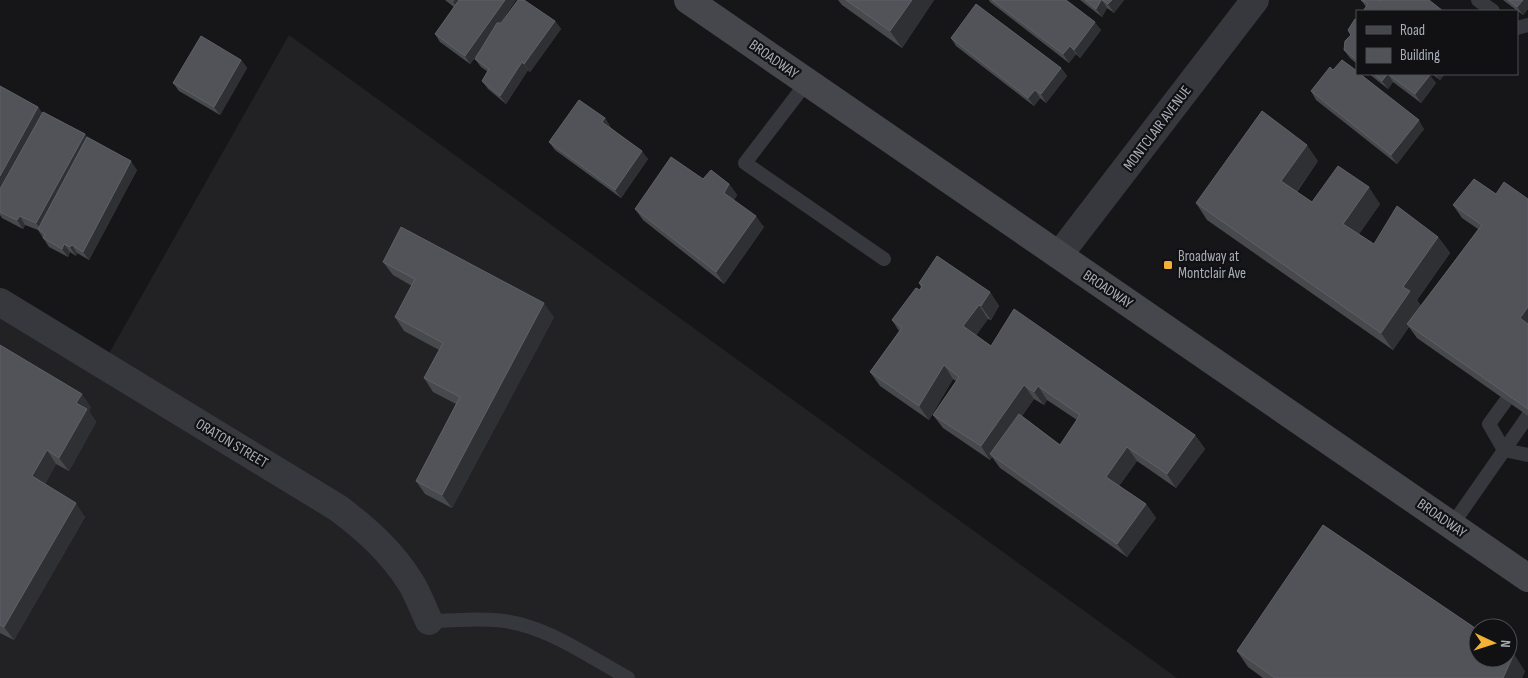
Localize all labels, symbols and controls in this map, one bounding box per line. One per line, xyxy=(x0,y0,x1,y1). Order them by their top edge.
legend xyxy=(1356,10,1518,75)
text: Road xyxy=(1400,21,1425,40)
street label: BROADWAY xyxy=(745,36,803,84)
text: Building xyxy=(1400,46,1440,65)
street label: MONTCLAIR AVENUE xyxy=(1119,82,1196,175)
place label: Broadway at Montclair Ave xyxy=(1178,247,1246,283)
marker: Broadway at Montclair Ave xyxy=(1162,259,1174,271)
street label: BROADWAY xyxy=(1079,266,1137,313)
street label: ORATON STREET xyxy=(192,414,271,472)
street label: BROADWAY xyxy=(1413,495,1471,543)
north arrow xyxy=(1468,618,1518,668)
text: N xyxy=(1497,640,1514,648)

